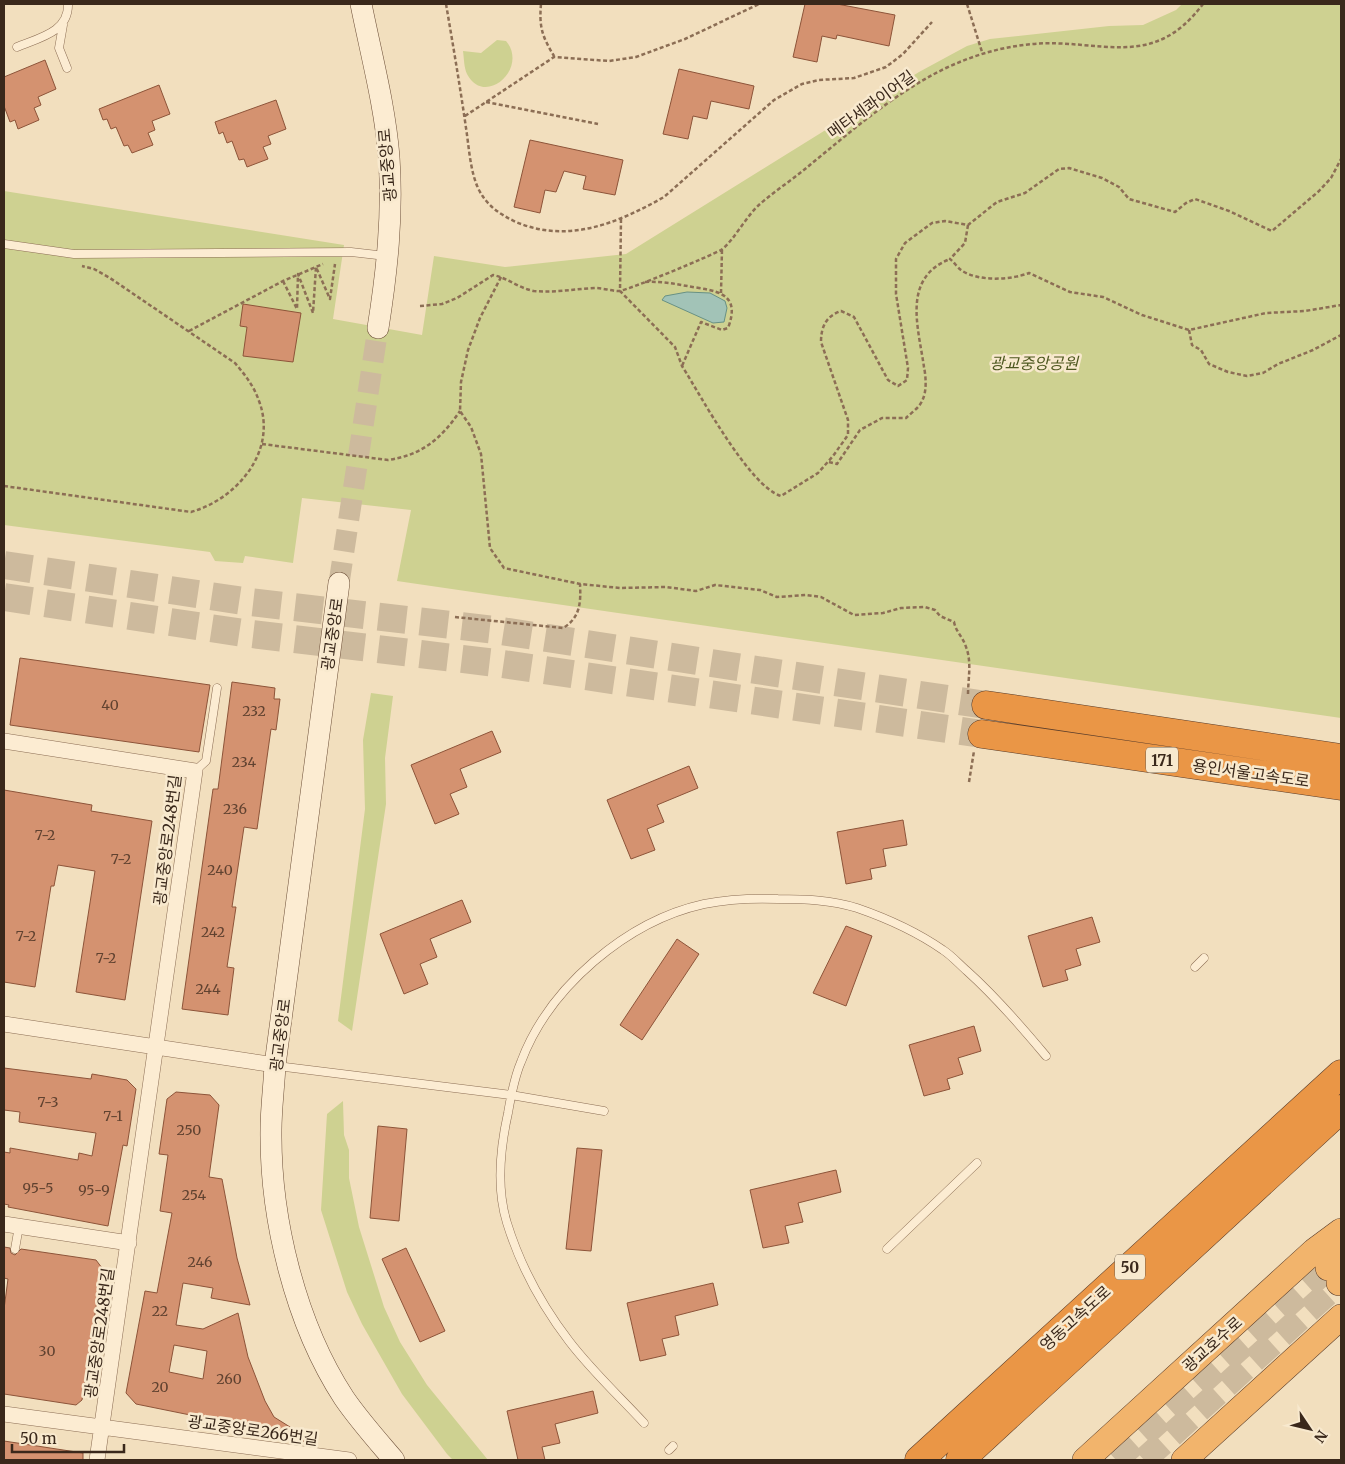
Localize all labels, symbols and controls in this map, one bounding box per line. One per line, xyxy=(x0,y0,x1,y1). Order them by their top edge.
street label: 메타세콰이어길 xyxy=(823,66,919,142)
street label: 광교중앙로 xyxy=(374,127,400,203)
park label: 광교중앙공원 xyxy=(990,353,1079,373)
street label: 광교중앙로 xyxy=(317,596,347,672)
house number: 40 xyxy=(101,696,119,714)
house number: 232 xyxy=(242,702,266,720)
road number: 171 xyxy=(1146,748,1178,772)
house number: 234 xyxy=(232,753,257,771)
street label: 용인서울고속도로 xyxy=(1191,755,1311,791)
street label: 광교중앙로248번길 xyxy=(149,774,185,906)
house number: 236 xyxy=(223,800,247,818)
house number: 7-2 xyxy=(35,826,55,844)
house number: 7-2 xyxy=(111,850,131,868)
house number: 240 xyxy=(207,861,233,879)
house number: 242 xyxy=(201,923,225,941)
house number: 7-2 xyxy=(16,927,36,945)
house number: 7-2 xyxy=(96,949,116,967)
house number: 244 xyxy=(195,980,221,998)
street label: 광교중앙로 xyxy=(266,997,294,1073)
house number: 7-3 xyxy=(37,1093,59,1111)
house number: 7-1 xyxy=(103,1107,123,1125)
house number: 250 xyxy=(177,1121,201,1139)
house number: 95-5 xyxy=(22,1179,54,1197)
house number: 95-9 xyxy=(78,1181,110,1199)
house number: 254 xyxy=(182,1186,207,1204)
house number: 246 xyxy=(188,1253,212,1271)
road number: 50 xyxy=(1115,1254,1145,1280)
street label: 광교중앙로248번길 xyxy=(80,1267,118,1399)
street label: 영동고속도로 xyxy=(1035,1281,1115,1355)
house number: 22 xyxy=(152,1302,168,1320)
street label: 광교호수로 xyxy=(1178,1312,1246,1376)
house number: 30 xyxy=(39,1342,55,1360)
house number: 260 xyxy=(216,1370,242,1388)
house number: 20 xyxy=(151,1378,169,1396)
north arrow xyxy=(1285,1404,1335,1454)
street label: 광교중앙로266번길 xyxy=(186,1411,320,1449)
scale bar xyxy=(12,1422,125,1454)
text: N xyxy=(1310,1427,1331,1446)
text: 50 m xyxy=(20,1429,57,1448)

